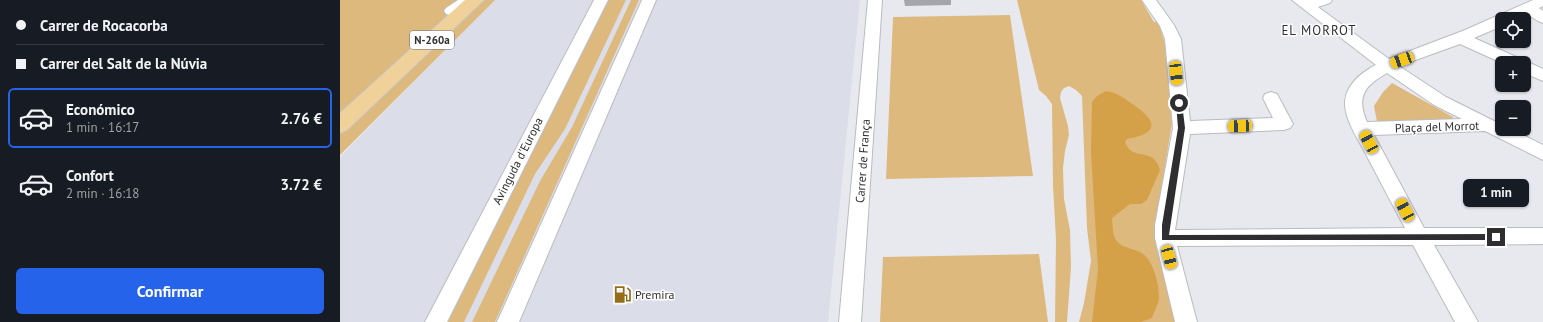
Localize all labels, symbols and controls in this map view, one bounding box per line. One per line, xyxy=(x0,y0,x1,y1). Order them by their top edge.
map controls xyxy=(1495,12,1531,136)
button: locate xyxy=(1495,12,1531,48)
text: Carrer de Rocacorba xyxy=(40,16,168,35)
district label: EL MORROT xyxy=(1281,22,1357,39)
road number: N-260a xyxy=(410,31,454,49)
car xyxy=(1389,50,1415,70)
text: Carrer del Salt de la Núvia xyxy=(40,54,207,73)
button: + xyxy=(1495,56,1531,92)
car xyxy=(1169,60,1183,86)
route start xyxy=(1170,94,1188,112)
icon: car xyxy=(18,100,54,136)
text: Económico xyxy=(66,100,135,119)
button: − xyxy=(1495,100,1531,136)
text: 2.76 € xyxy=(280,109,322,128)
street label: Avinguda d'Europa xyxy=(489,115,546,207)
street label: Carrer de França xyxy=(852,118,873,203)
street label: Plaça del Morrot xyxy=(1394,118,1480,135)
text: 1 min · 16:17 xyxy=(66,119,139,136)
car xyxy=(1228,120,1252,132)
car xyxy=(1358,129,1380,155)
icon: car xyxy=(18,166,54,202)
text: Confort xyxy=(66,166,114,185)
text: 3.72 € xyxy=(280,175,322,194)
callout: 1 min xyxy=(1463,179,1529,207)
text: 1 min xyxy=(1480,184,1512,201)
text: 2 min · 16:18 xyxy=(66,185,139,202)
car xyxy=(1394,197,1416,223)
route end xyxy=(1487,228,1505,246)
car xyxy=(1160,244,1178,270)
button: Confirmar xyxy=(16,268,324,314)
fuel station icon: Premira xyxy=(612,285,632,305)
place label: Premira xyxy=(635,287,675,302)

